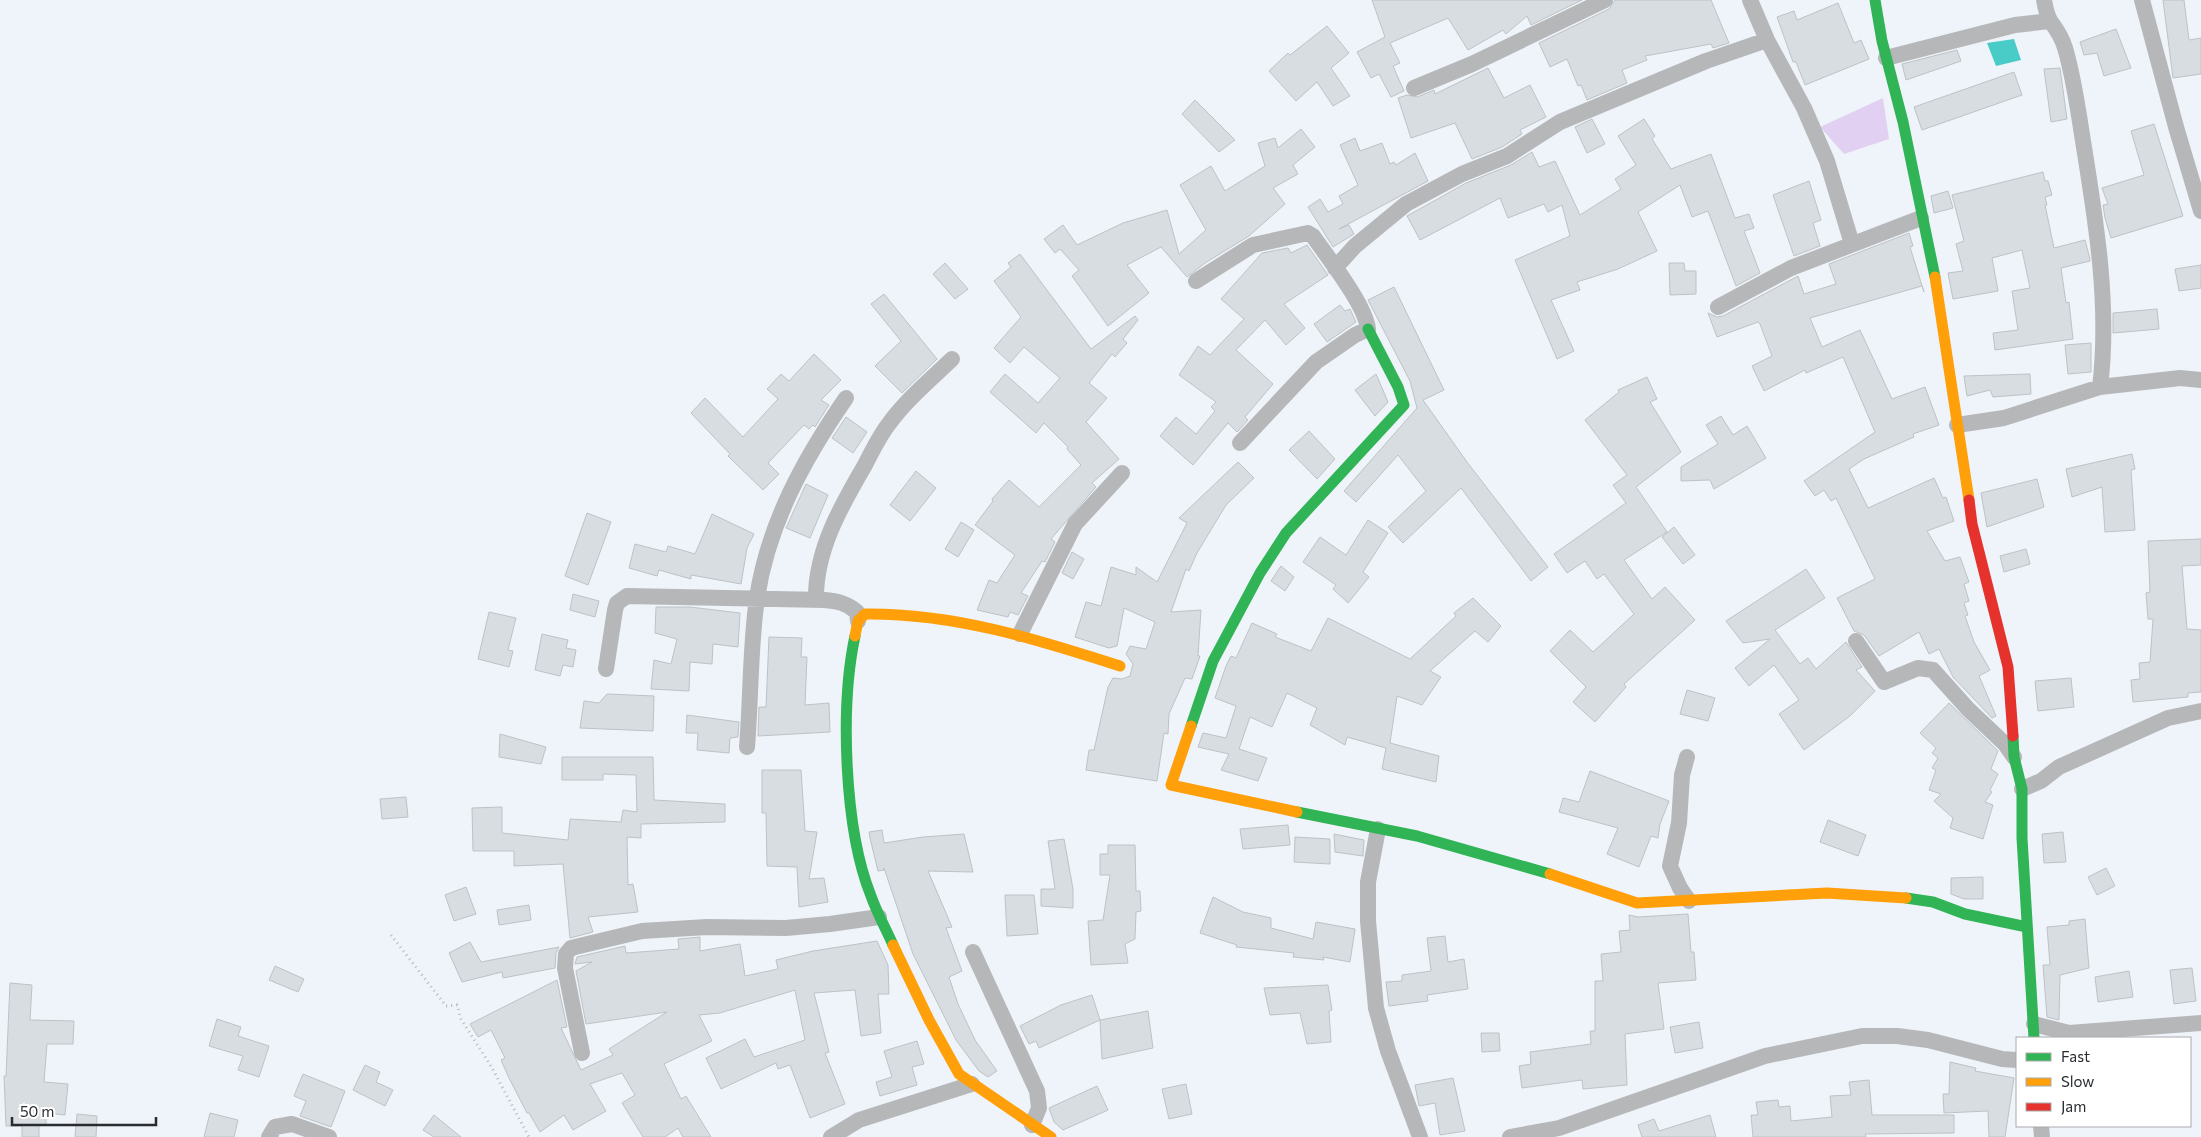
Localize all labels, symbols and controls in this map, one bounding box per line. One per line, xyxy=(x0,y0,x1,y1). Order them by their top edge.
legend xyxy=(2016,1037,2191,1127)
text: Fast xyxy=(2061,1047,2090,1065)
text: Slow xyxy=(2061,1072,2094,1090)
scale bar xyxy=(12,1094,156,1126)
text: Jam xyxy=(2061,1097,2086,1115)
text: 50 m xyxy=(20,1102,54,1120)

